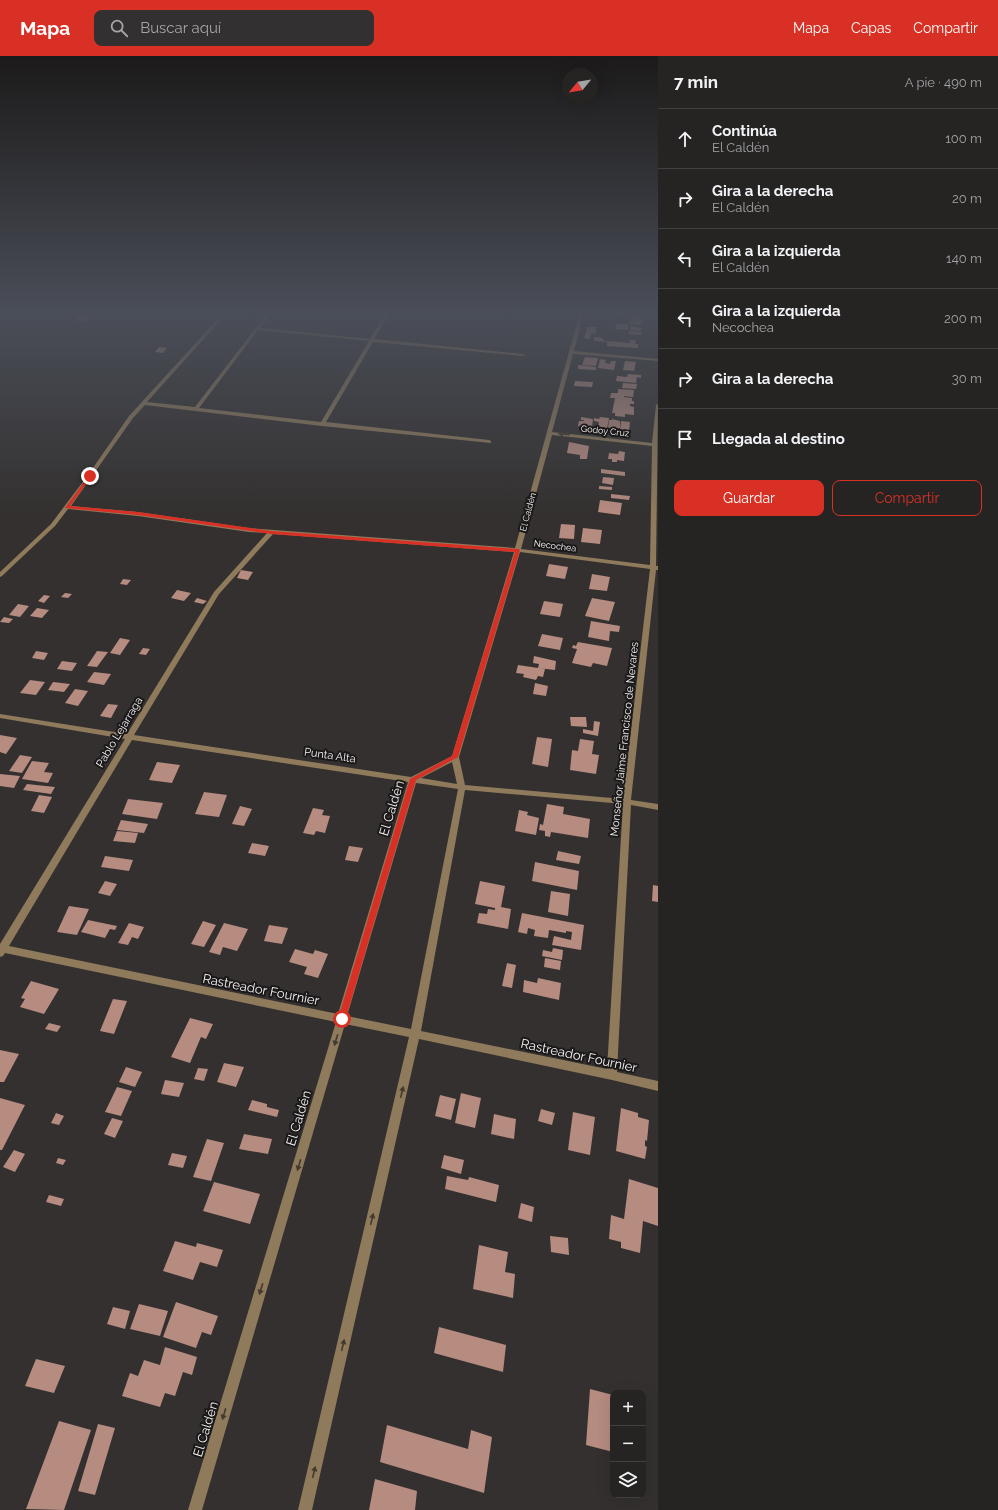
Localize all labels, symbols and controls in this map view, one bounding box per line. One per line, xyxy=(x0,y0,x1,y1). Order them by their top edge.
search box xyxy=(94,10,374,46)
text: Mapa xyxy=(20,17,70,39)
icon: search xyxy=(108,17,130,39)
text: Buscar aquí xyxy=(140,19,221,37)
text: Mapa xyxy=(793,20,829,36)
text: Capas xyxy=(851,20,891,36)
text: Compartir xyxy=(913,20,978,36)
north arrow xyxy=(562,68,598,104)
text: 7 min xyxy=(674,72,718,92)
text: A pie · 490 m xyxy=(905,75,982,90)
text: Continúa xyxy=(712,122,777,140)
icon: ahead xyxy=(674,128,696,150)
text: 100 m xyxy=(945,131,982,146)
text: El Caldén xyxy=(712,140,769,155)
text: Gira a la derecha xyxy=(712,182,833,200)
icon: right xyxy=(674,188,696,210)
text: 20 m xyxy=(952,191,982,206)
text: El Caldén xyxy=(712,200,769,215)
text: Gira a la izquierda xyxy=(712,242,841,260)
icon: left xyxy=(674,248,696,270)
text: 140 m xyxy=(946,251,982,266)
text: El Caldén xyxy=(712,260,769,275)
text: Gira a la izquierda xyxy=(712,302,841,320)
icon: left xyxy=(674,308,696,330)
text: 200 m xyxy=(944,311,982,326)
text: Necochea xyxy=(712,320,774,335)
icon: right xyxy=(674,368,696,390)
text: Gira a la derecha xyxy=(712,370,833,388)
text: 30 m xyxy=(952,371,982,386)
street label: Godoy Cruz xyxy=(580,423,630,439)
icon: arrive xyxy=(674,428,696,450)
text: Llegada al destino xyxy=(712,430,845,448)
one-way arrow xyxy=(558,431,570,438)
route end xyxy=(81,467,99,485)
button: Guardar xyxy=(674,480,824,516)
button: Compartir xyxy=(832,480,982,516)
street label: El Caldén xyxy=(518,492,538,532)
street label: Necochea xyxy=(533,538,577,554)
street label: Monseñor Jaime Francisco de Nevares xyxy=(608,641,641,837)
street label: Pablo Lejarraga xyxy=(93,695,146,770)
street label: Punta Alta xyxy=(303,745,357,766)
street label: El Caldén xyxy=(376,779,407,838)
street label: Rastreador Fournier xyxy=(201,971,321,1008)
route start xyxy=(333,1010,351,1028)
one-way arrow xyxy=(333,1034,339,1046)
street label: Rastreador Fournier xyxy=(519,1036,639,1075)
one-way arrow xyxy=(399,1086,405,1098)
street label: El Caldén xyxy=(283,1089,314,1148)
one-way arrow xyxy=(296,1159,302,1171)
one-way arrow xyxy=(370,1213,376,1225)
one-way arrow xyxy=(258,1284,264,1296)
one-way arrow xyxy=(340,1339,346,1351)
map controls xyxy=(610,1390,646,1498)
button: + xyxy=(610,1390,646,1426)
street label: El Caldén xyxy=(190,1400,221,1459)
one-way arrow xyxy=(221,1408,227,1420)
button: − xyxy=(610,1426,646,1462)
button: layers xyxy=(610,1462,646,1498)
one-way arrow xyxy=(311,1466,317,1478)

